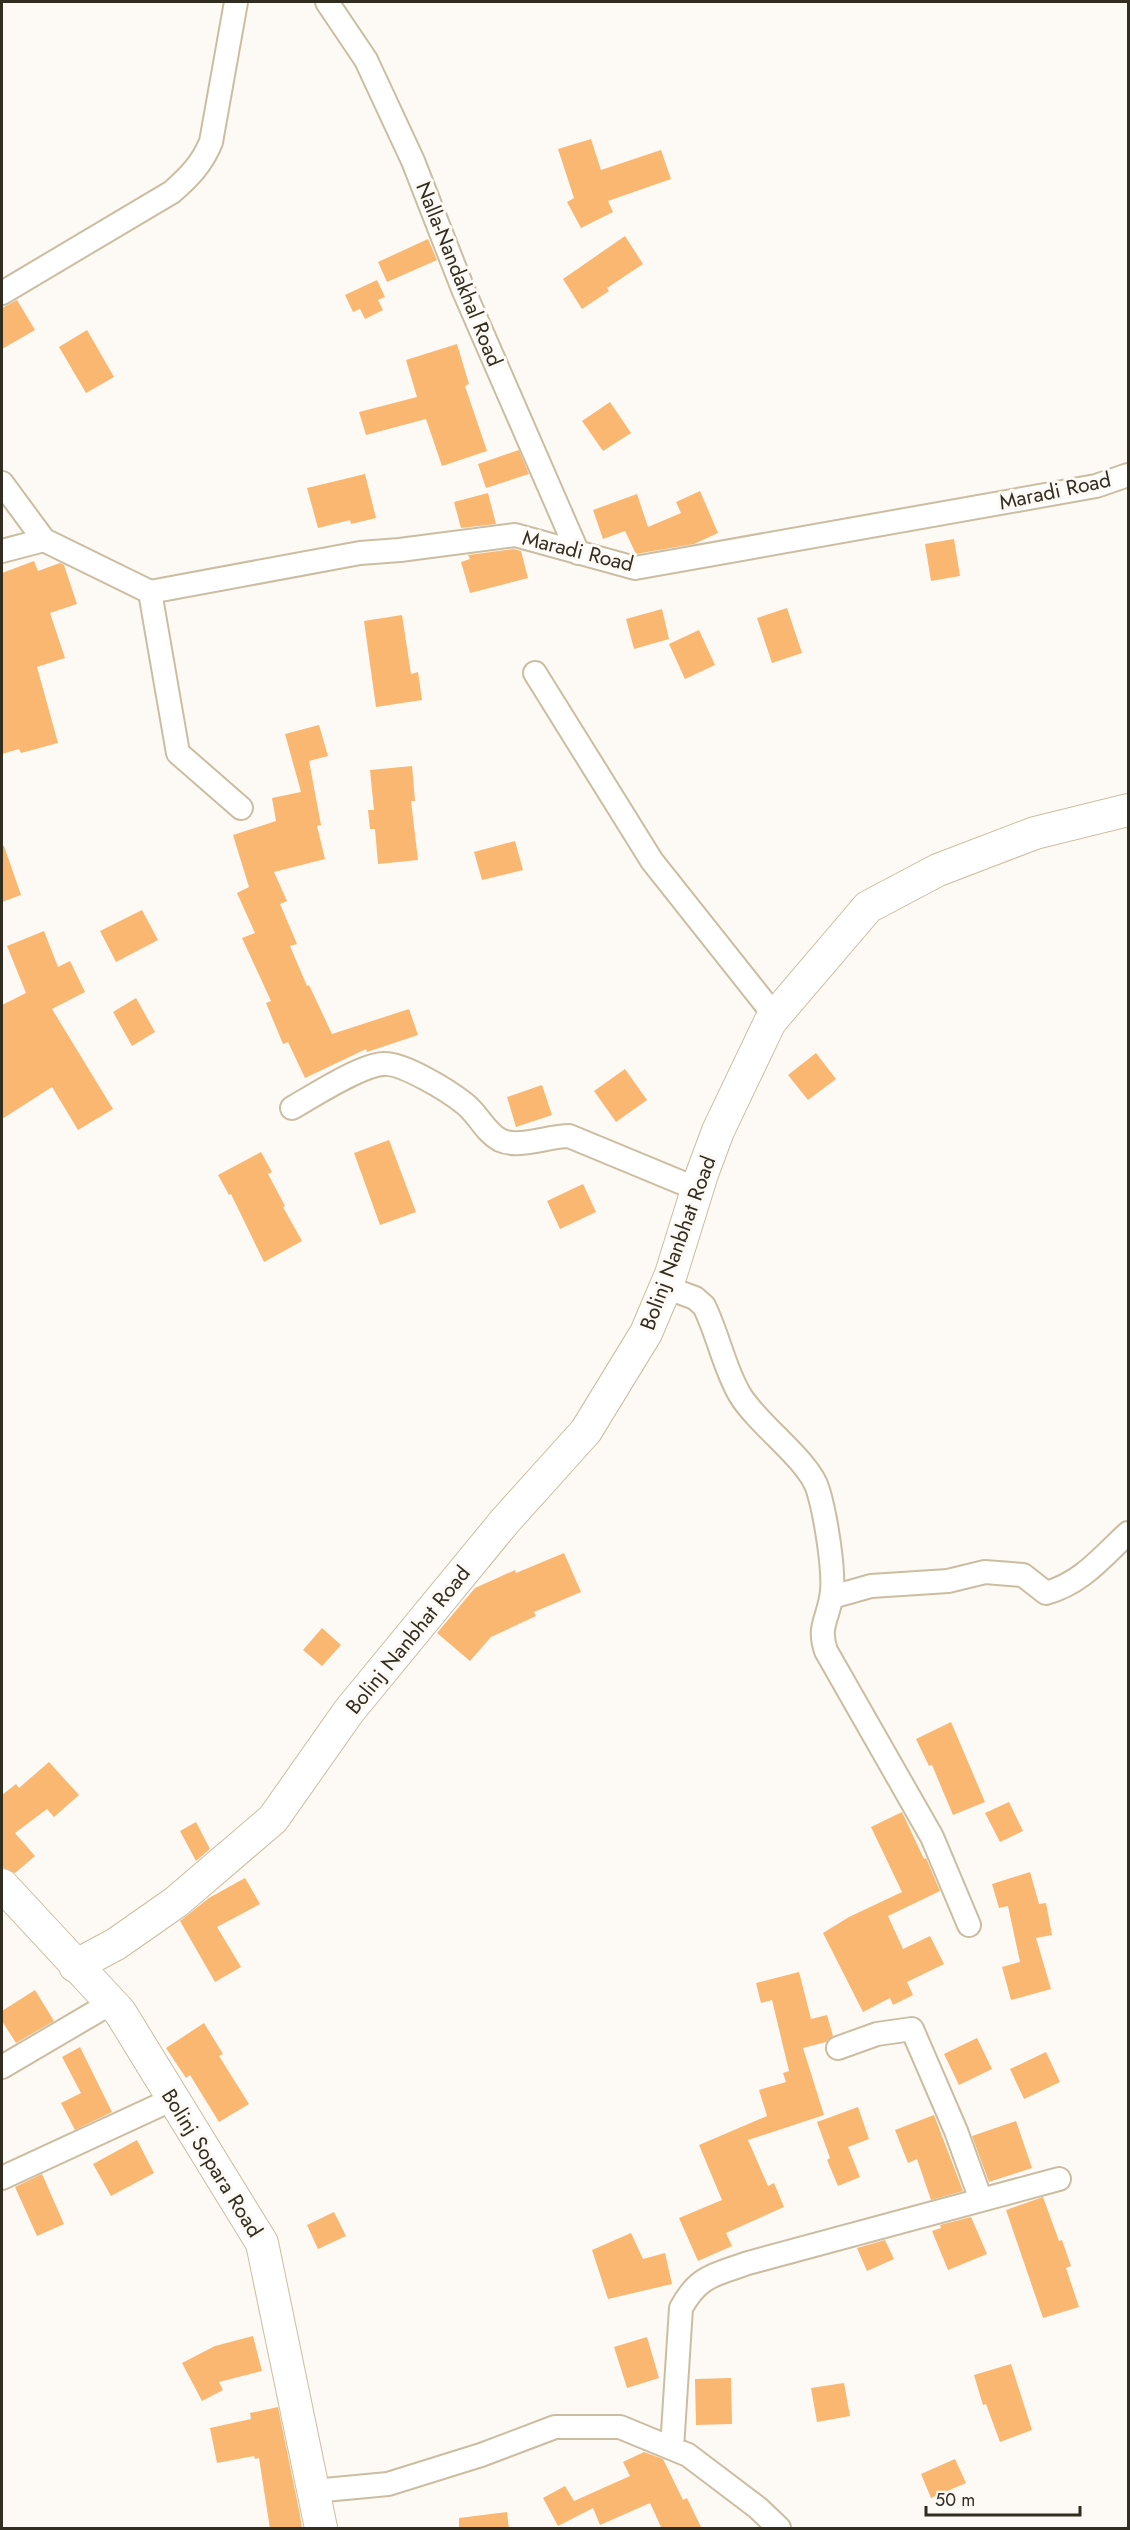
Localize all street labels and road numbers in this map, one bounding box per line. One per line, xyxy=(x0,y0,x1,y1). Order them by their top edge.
street label: Nalla-Nandakhal Road xyxy=(408,177,510,371)
street label: Maradi Road xyxy=(996,465,1114,517)
street label: Maradi Road xyxy=(519,523,637,579)
street label: Bolinj Nanbhat Road xyxy=(633,1152,723,1334)
street label: Bolinj Nanbhat Road xyxy=(339,1559,477,1721)
street label: Bolinj Sopara Road xyxy=(154,2083,270,2243)

